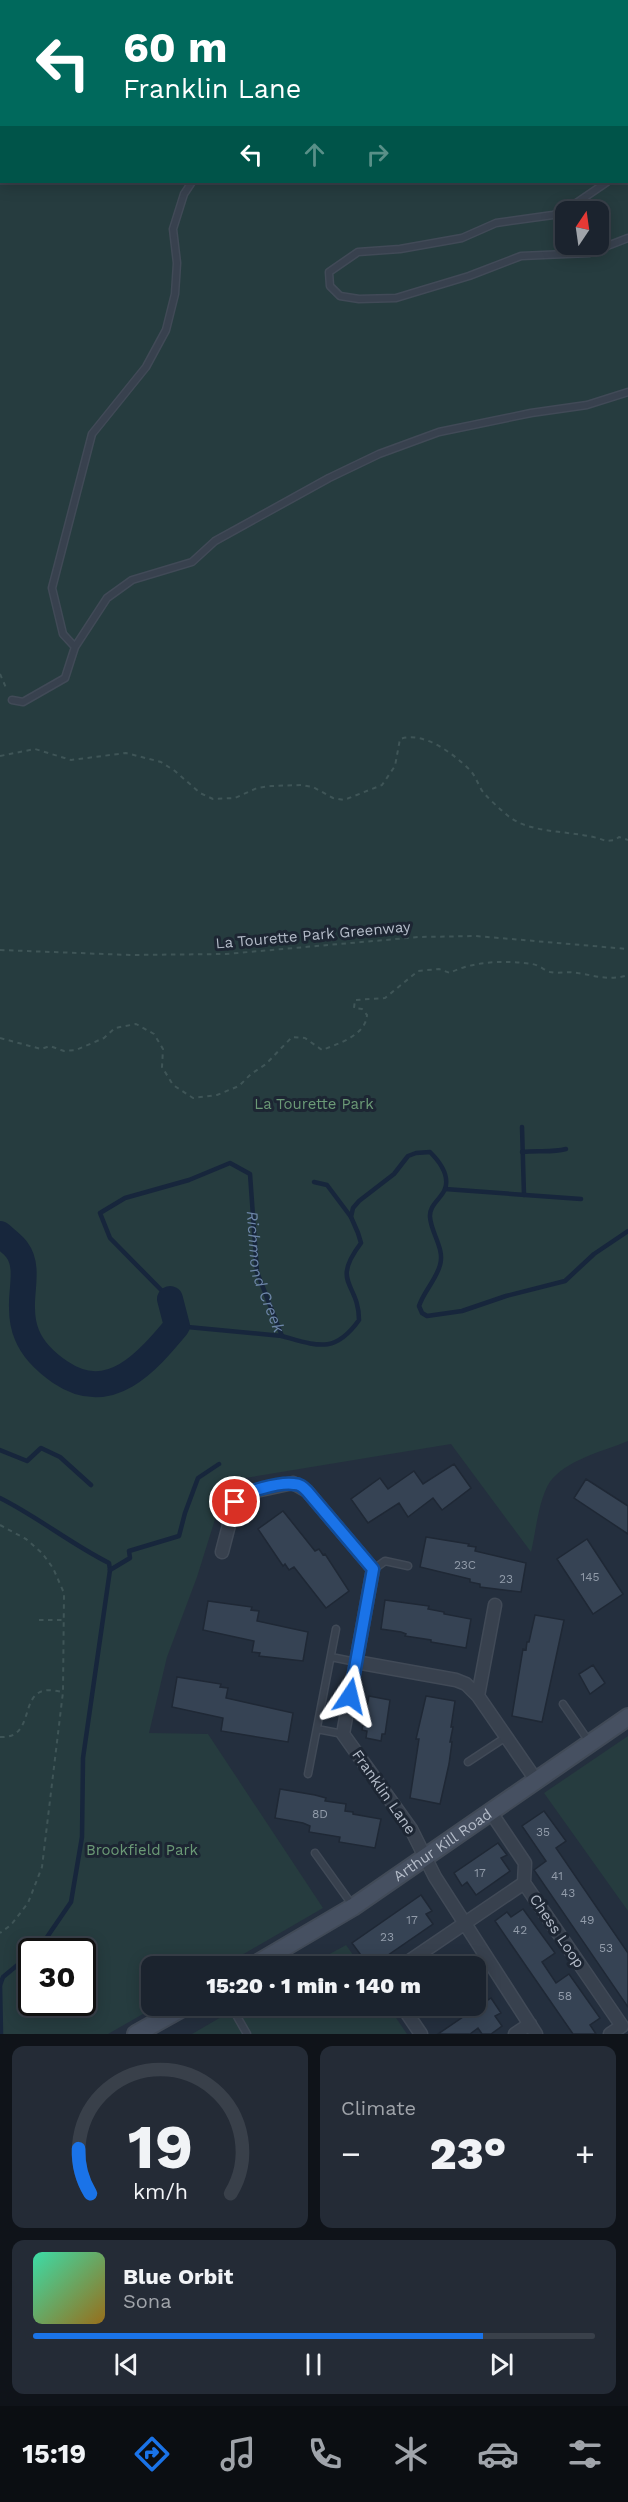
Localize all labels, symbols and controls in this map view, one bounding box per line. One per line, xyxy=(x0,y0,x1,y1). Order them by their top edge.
text: 60 m xyxy=(123,23,227,72)
icon: left xyxy=(24,24,102,102)
text: Franklin Lane xyxy=(123,73,301,105)
icon: left xyxy=(235,138,268,171)
icon: ahead xyxy=(298,138,331,171)
icon: right xyxy=(361,138,394,171)
north arrow xyxy=(555,201,609,255)
map controls xyxy=(555,201,609,255)
street label: La Tourette Park Greenway xyxy=(215,917,411,952)
park label: La Tourette Park xyxy=(254,1095,374,1113)
water label: Richmond Creek xyxy=(243,1210,290,1336)
pin xyxy=(209,1476,260,1527)
icon: arrive xyxy=(218,1485,251,1518)
house number: 23C xyxy=(454,1558,476,1572)
house number: 145 xyxy=(581,1570,600,1584)
house number: 23 xyxy=(499,1572,513,1586)
position arrow xyxy=(318,1664,382,1728)
street label: Franklin Lane xyxy=(348,1746,420,1838)
street label: Arthur Kill Road xyxy=(390,1805,495,1885)
house number: 8D xyxy=(312,1807,328,1821)
house number: 35 xyxy=(536,1825,550,1839)
park label: Brookfield Park xyxy=(86,1841,199,1859)
house number: 17 xyxy=(474,1866,486,1880)
house number: 41 xyxy=(551,1869,563,1883)
house number: 43 xyxy=(561,1886,575,1900)
street label: Chess Loop xyxy=(526,1891,588,1971)
house number: 17 xyxy=(406,1913,418,1927)
house number: 49 xyxy=(580,1913,594,1927)
house number: 42 xyxy=(513,1923,527,1937)
house number: 23 xyxy=(380,1930,394,1944)
speed limit sign: 30 xyxy=(18,1938,96,2016)
house number: 53 xyxy=(599,1941,613,1955)
text: 15:20 · 1 min · 140 m xyxy=(206,1973,421,1998)
house number: 58 xyxy=(558,1989,572,2003)
text: Climate xyxy=(341,2096,416,2120)
text: 19 xyxy=(127,2110,193,2183)
text: 23° xyxy=(430,2127,506,2180)
text: − xyxy=(341,2134,361,2173)
text: + xyxy=(575,2134,595,2173)
text: km/h xyxy=(132,2179,188,2204)
text: Blue Orbit xyxy=(123,2264,233,2289)
text: Sona xyxy=(123,2289,172,2313)
icon: previous xyxy=(110,2348,143,2381)
icon: pause xyxy=(297,2348,330,2381)
icon: next xyxy=(485,2348,518,2381)
icon: directions xyxy=(131,2433,173,2475)
icon: music xyxy=(217,2433,259,2475)
icon: phone xyxy=(304,2433,346,2475)
icon: climate xyxy=(390,2433,432,2475)
icon: car xyxy=(477,2433,519,2475)
icon: filters xyxy=(564,2433,606,2475)
text: 15:19 xyxy=(22,2438,86,2470)

